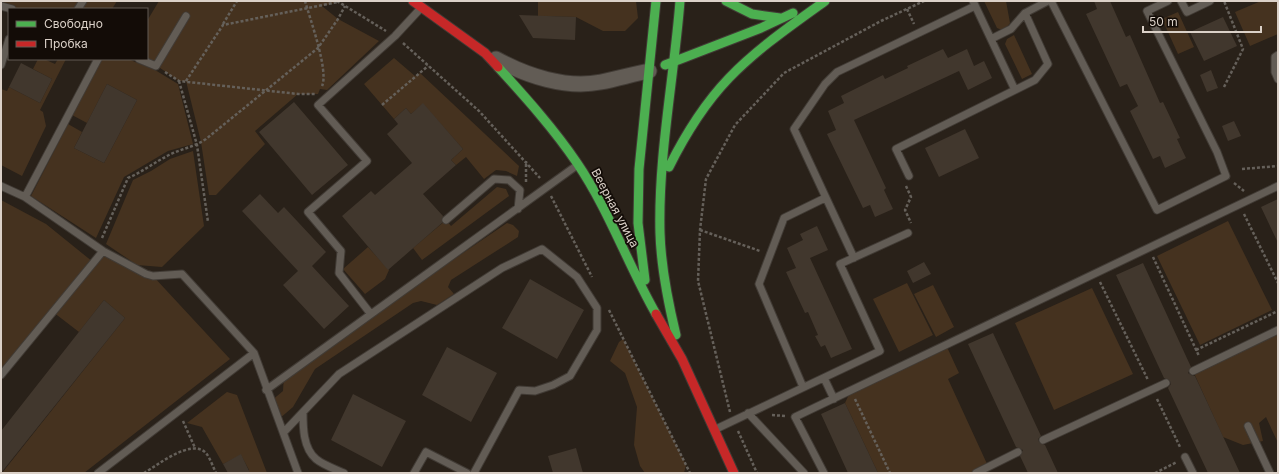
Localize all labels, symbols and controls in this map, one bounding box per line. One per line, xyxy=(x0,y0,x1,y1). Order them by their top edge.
legend xyxy=(8,8,148,60)
scale bar xyxy=(1143,8,1261,34)
text: 50 m xyxy=(1149,14,1178,29)
text: Свободно xyxy=(44,16,103,31)
text: Пробка xyxy=(44,36,88,51)
street label: Веерная улица xyxy=(588,166,643,250)

